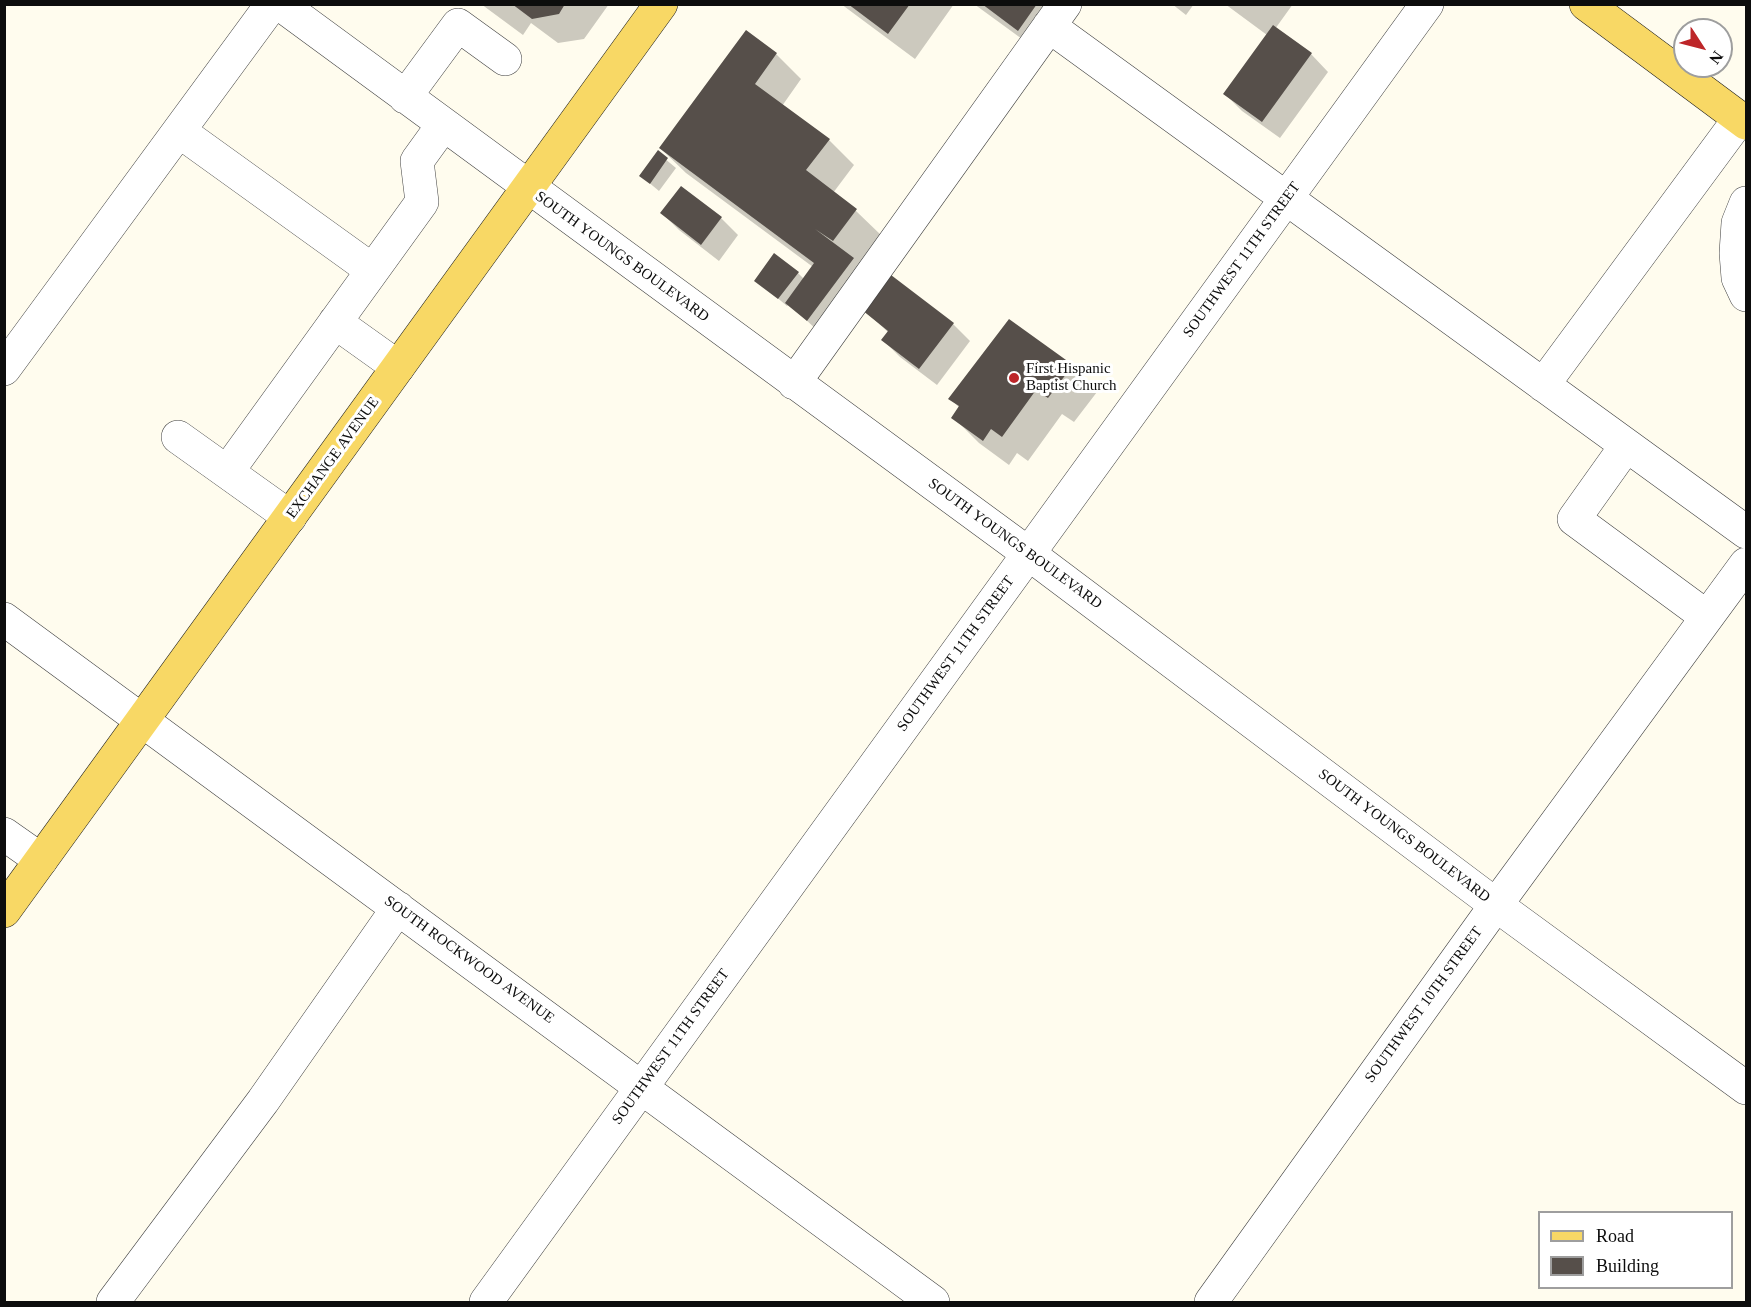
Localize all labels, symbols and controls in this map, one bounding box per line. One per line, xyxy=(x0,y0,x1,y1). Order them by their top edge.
north arrow xyxy=(1673,18,1733,78)
text: N xyxy=(1706,48,1727,67)
street label: SOUTHWEST 11TH STREET xyxy=(1180,179,1304,341)
street label: SOUTH YOUNGS BOULEVARD xyxy=(532,188,712,326)
place label: First Hispanic Baptist Church xyxy=(1026,360,1116,395)
marker: First Hispanic Baptist Church xyxy=(1007,371,1021,385)
street label: EXCHANGE AVENUE xyxy=(283,394,383,522)
street label: SOUTH YOUNGS BOULEVARD xyxy=(925,475,1105,613)
street label: SOUTHWEST 11TH STREET xyxy=(894,573,1018,735)
street label: SOUTH YOUNGS BOULEVARD xyxy=(1314,765,1494,907)
street label: SOUTH ROCKWOOD AVENUE xyxy=(381,892,557,1028)
street label: SOUTHWEST 10TH STREET xyxy=(1361,924,1487,1086)
street label: SOUTHWEST 11TH STREET xyxy=(609,966,733,1128)
legend xyxy=(1538,1211,1733,1289)
text: Road xyxy=(1596,1226,1634,1246)
text: Building xyxy=(1596,1256,1659,1276)

